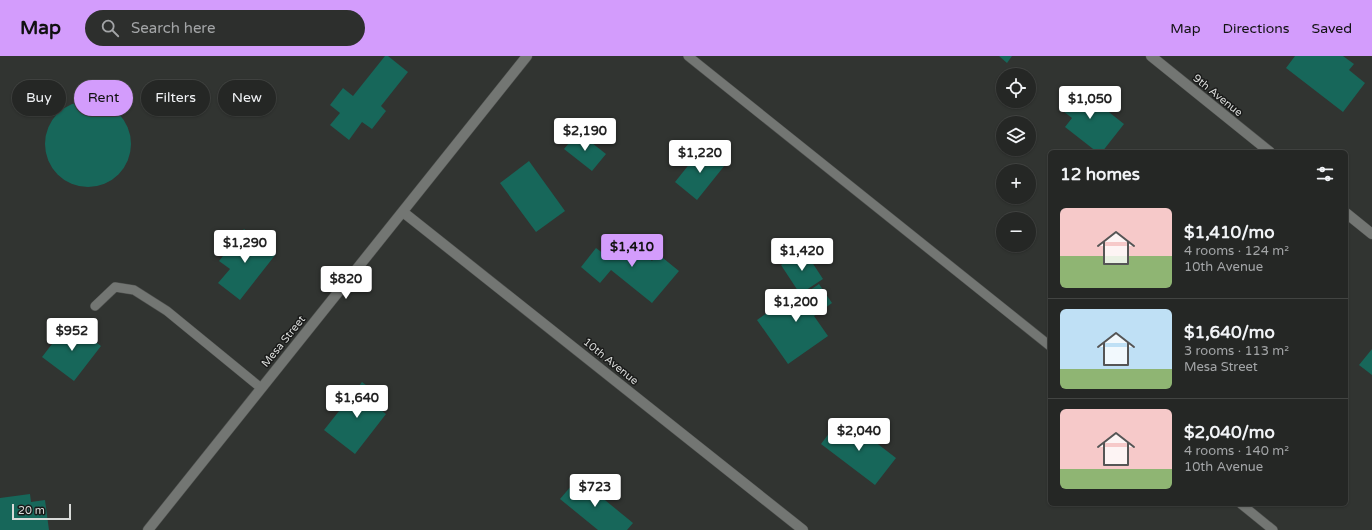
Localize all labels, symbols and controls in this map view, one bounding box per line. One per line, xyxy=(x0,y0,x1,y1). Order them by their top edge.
search box xyxy=(85,10,365,46)
text: Map xyxy=(20,17,61,39)
icon: search xyxy=(99,17,121,39)
text: Search here xyxy=(131,19,215,37)
text: Map xyxy=(1170,20,1201,37)
text: Directions xyxy=(1223,20,1290,37)
text: Saved xyxy=(1312,20,1352,37)
map controls xyxy=(996,68,1036,252)
button: locate xyxy=(996,68,1036,108)
street label: 9th Avenue xyxy=(1190,71,1245,119)
chip: Buy xyxy=(12,80,66,116)
chip: Rent xyxy=(74,80,133,116)
chip: Filters xyxy=(141,80,210,116)
chip: New xyxy=(218,80,276,116)
pin: $1,050 xyxy=(1057,86,1123,120)
text: $1,050 xyxy=(1068,91,1112,107)
button: layers xyxy=(996,116,1036,156)
pin: $2,190 xyxy=(552,118,618,152)
text: $2,190 xyxy=(563,123,607,139)
pin: $1,220 xyxy=(667,140,733,174)
text: $1,220 xyxy=(678,145,722,161)
icon: filters xyxy=(1314,163,1336,185)
button: + xyxy=(996,164,1036,204)
text: 12 homes xyxy=(1060,164,1140,185)
button: − xyxy=(996,212,1036,252)
text: $1,410/mo xyxy=(1184,222,1274,243)
icon: home xyxy=(1092,224,1140,272)
pin: $1,290 xyxy=(212,230,278,264)
pin: $1,410 xyxy=(599,234,665,268)
text: $1,290 xyxy=(223,235,267,251)
pin: $1,420 xyxy=(769,238,835,272)
text: $1,410 xyxy=(610,239,654,255)
text: $1,420 xyxy=(780,243,824,259)
text: 4 rooms · 124 m² xyxy=(1184,243,1289,259)
text: 10th Avenue xyxy=(1184,259,1263,275)
pin: $820 xyxy=(322,266,370,300)
text: $820 xyxy=(330,271,362,287)
pin: $1,200 xyxy=(763,289,829,323)
text: $1,200 xyxy=(774,294,818,310)
street label: Mesa Street xyxy=(259,313,308,370)
pin: $952 xyxy=(48,318,96,352)
text: $1,640/mo xyxy=(1184,322,1275,343)
text: $952 xyxy=(56,323,88,339)
icon: home xyxy=(1092,325,1140,373)
street label: 10th Avenue xyxy=(581,335,641,388)
text: 3 rooms · 113 m² xyxy=(1184,343,1289,359)
text: Mesa Street xyxy=(1184,359,1258,375)
pin: $1,640 xyxy=(324,385,390,419)
text: $1,640 xyxy=(335,390,379,406)
pin: $2,040 xyxy=(826,418,892,452)
text: $2,040/mo xyxy=(1184,422,1275,443)
text: $2,040 xyxy=(837,423,881,439)
icon: home xyxy=(1092,425,1140,473)
text: 4 rooms · 140 m² xyxy=(1184,443,1289,459)
text: 10th Avenue xyxy=(1184,459,1263,475)
pin: $723 xyxy=(571,474,619,508)
text: $723 xyxy=(579,479,611,495)
scale bar xyxy=(12,502,71,521)
text: 20 m xyxy=(18,504,45,517)

